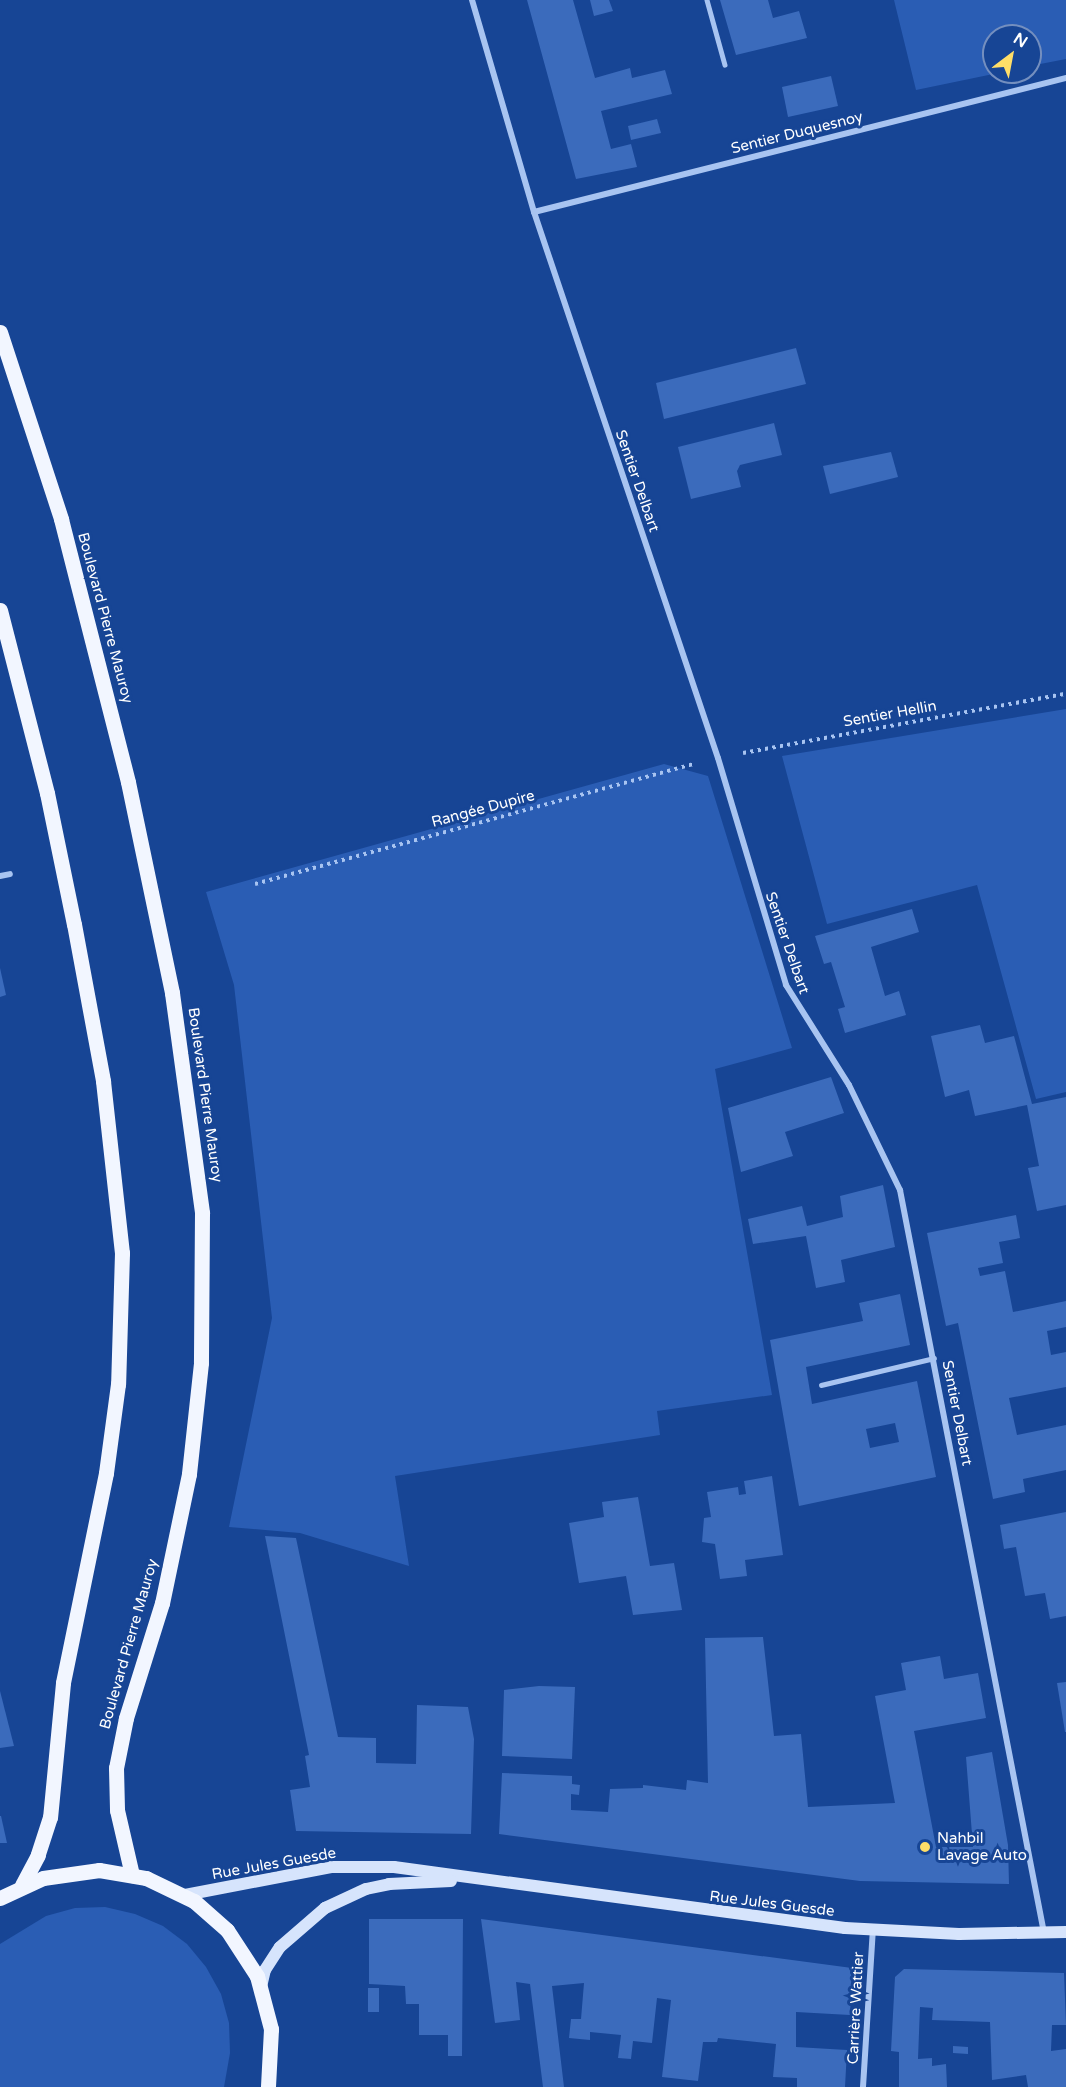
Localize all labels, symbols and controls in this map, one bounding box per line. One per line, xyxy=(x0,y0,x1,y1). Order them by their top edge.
north arrow xyxy=(982,24,1042,84)
text: N xyxy=(1010,29,1031,52)
street label: Sentier Duquesnoy xyxy=(729,108,865,158)
street label: Sentier Delbart xyxy=(611,428,663,534)
street label: Boulevard Pierre Mauroy xyxy=(73,531,137,705)
street label: Sentier Hellin xyxy=(842,697,938,731)
street label: Rangée Dupire xyxy=(429,787,537,831)
street label: Sentier Delbart xyxy=(761,890,813,996)
street label: Boulevard Pierre Mauroy xyxy=(184,1006,226,1184)
street label: Sentier Delbart xyxy=(938,1359,976,1467)
street label: Boulevard Pierre Mauroy xyxy=(96,1557,162,1731)
place label: Nahbil Lavage Auto xyxy=(937,1829,1027,1864)
marker: Nahbil Lavage Auto xyxy=(918,1840,932,1854)
street label: Rue Jules Guesde xyxy=(210,1844,338,1884)
street label: Rue Jules Guesde xyxy=(708,1887,836,1921)
street label: Carrière Wattier xyxy=(844,1951,868,2065)

